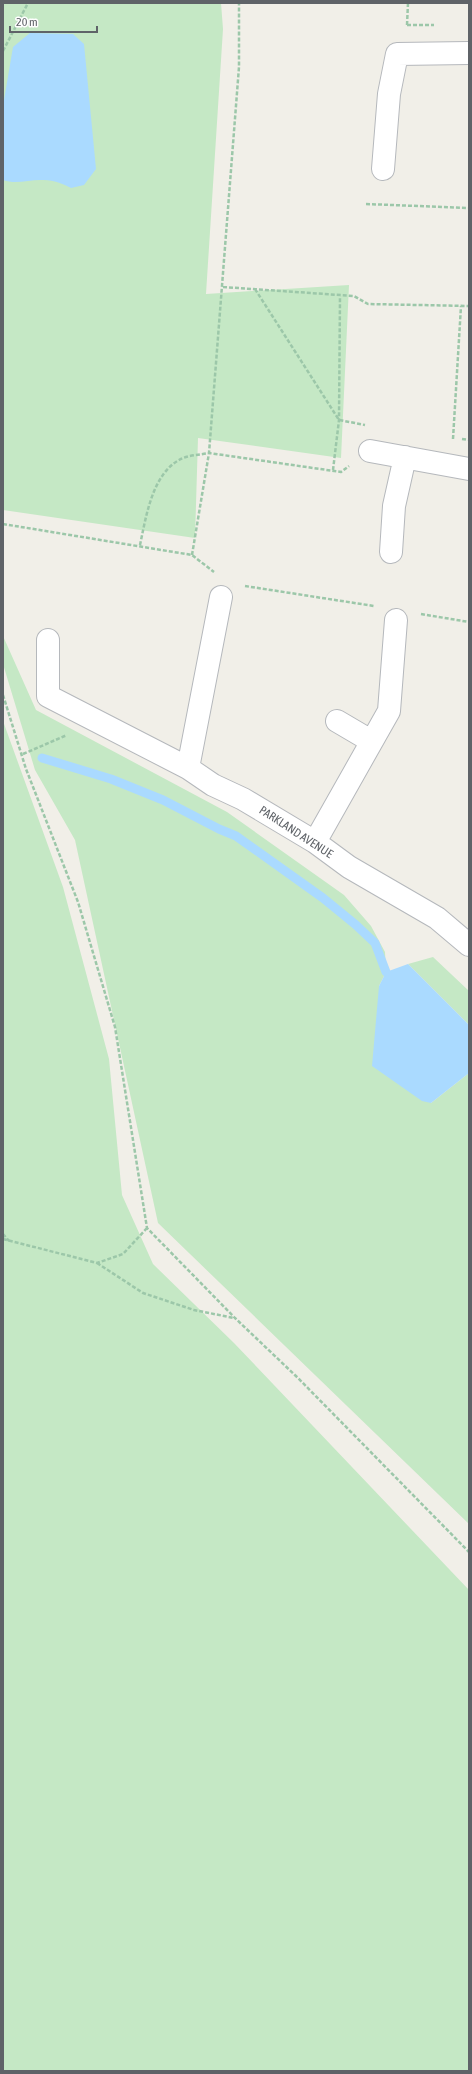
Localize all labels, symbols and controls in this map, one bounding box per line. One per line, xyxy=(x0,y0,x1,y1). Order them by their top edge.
scale bar xyxy=(10,8,97,34)
text: 20 m xyxy=(16,15,38,29)
street label: PARKLAND AVENUE xyxy=(257,803,335,861)

